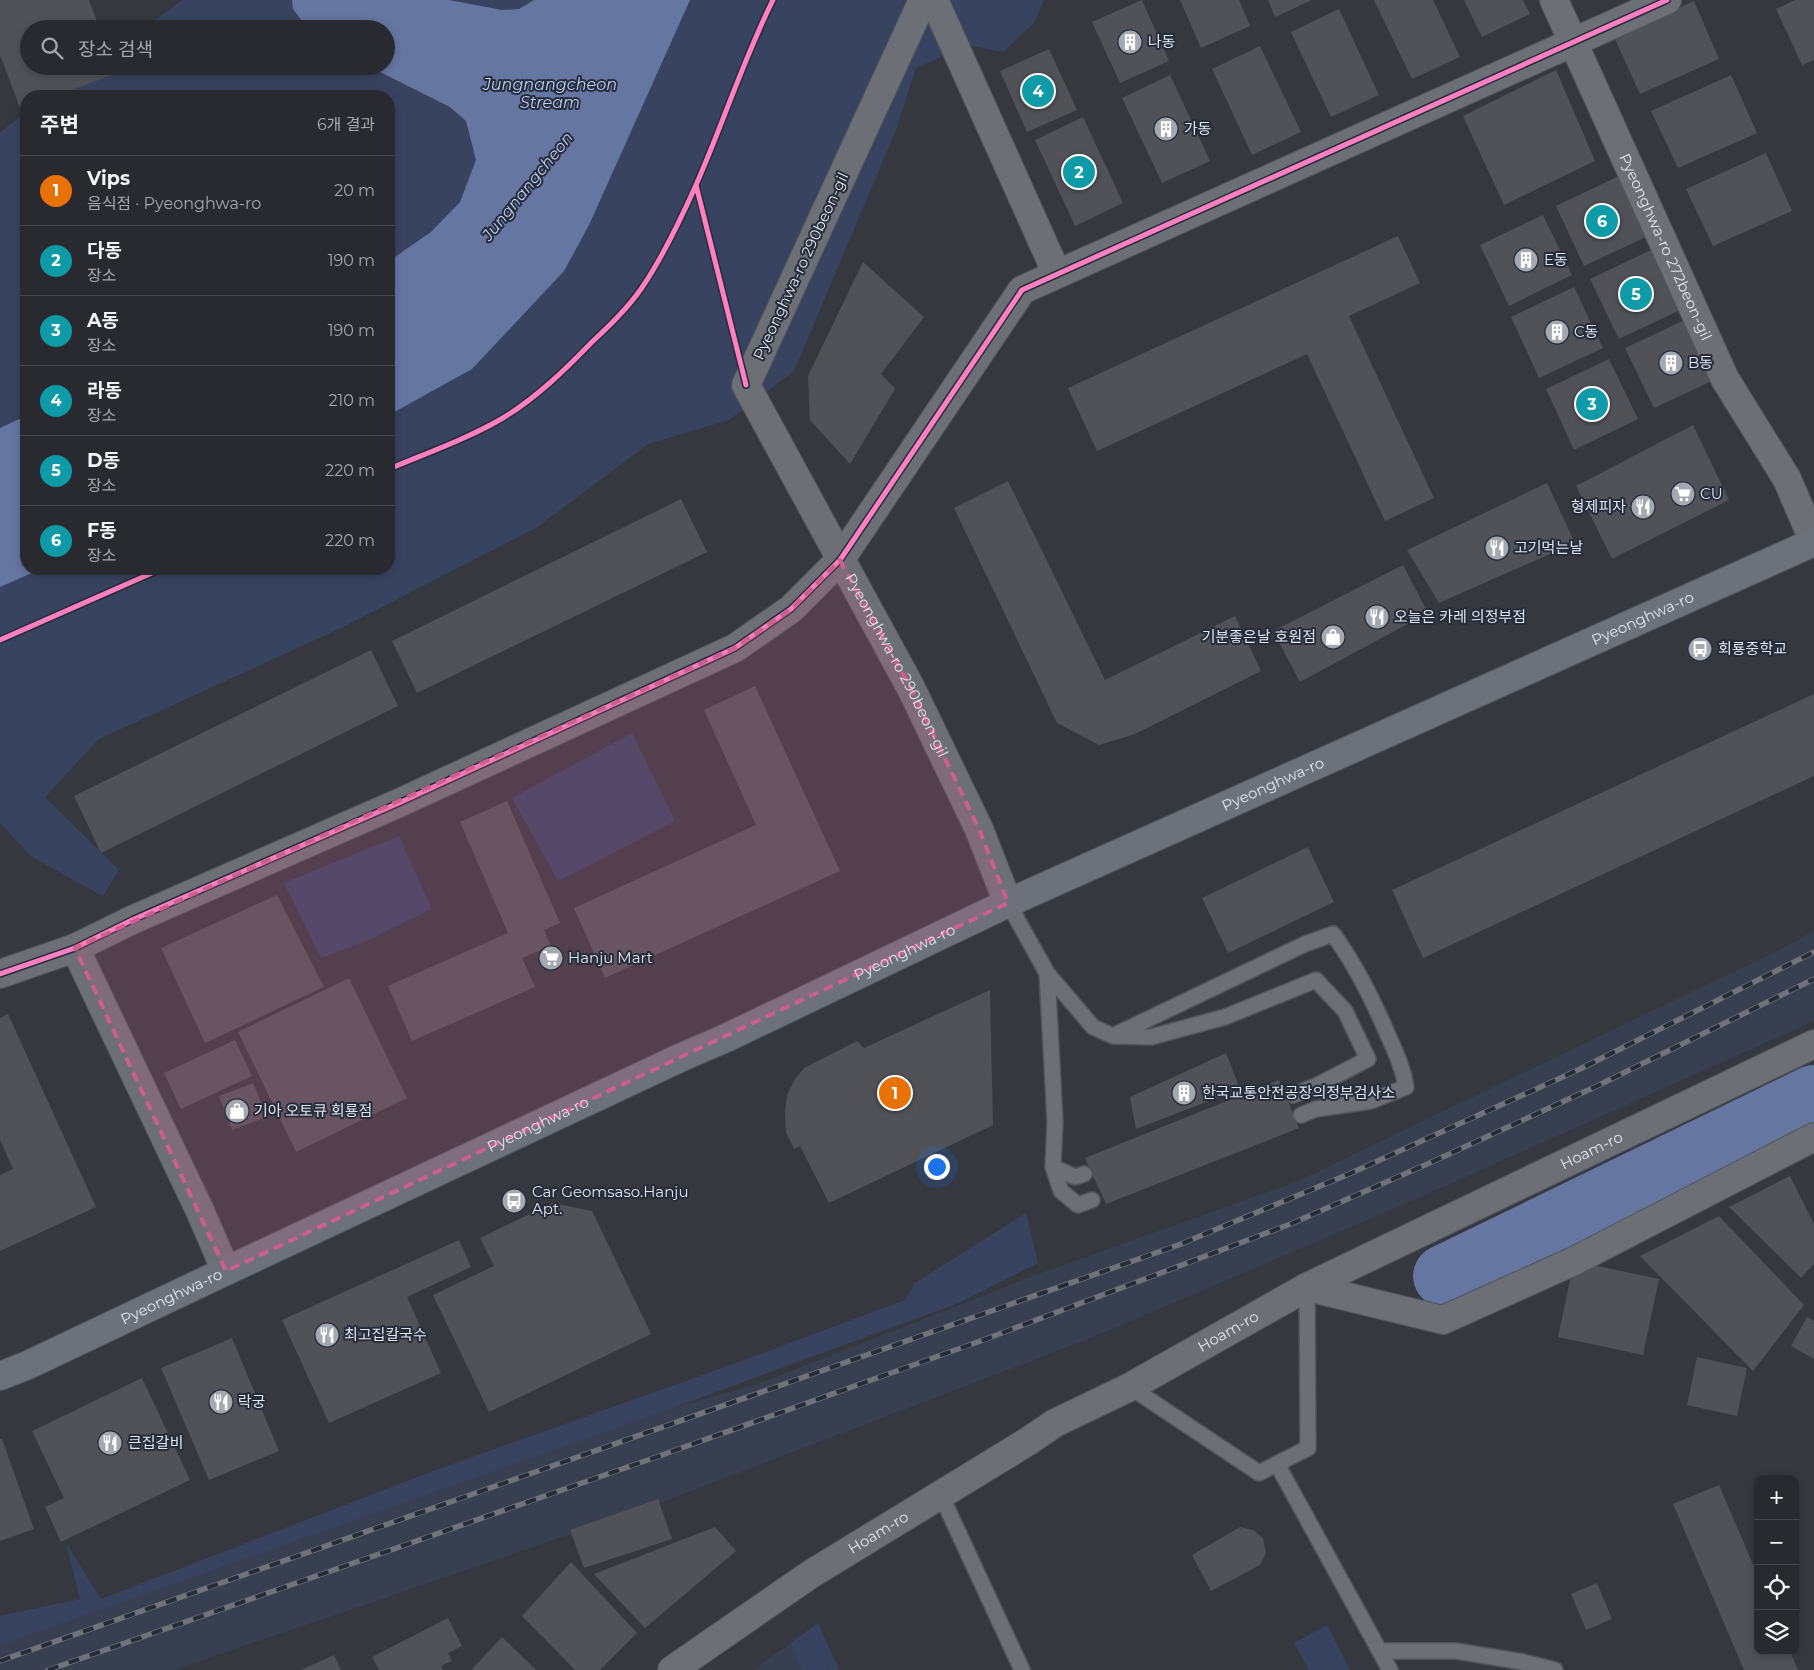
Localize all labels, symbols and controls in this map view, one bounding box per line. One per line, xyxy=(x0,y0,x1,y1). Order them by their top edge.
search box xyxy=(20,20,395,75)
building icon: 나동 xyxy=(1117,29,1143,55)
place label: 나동 xyxy=(1148,32,1176,51)
icon: search xyxy=(38,34,66,62)
text: 장소 검색 xyxy=(78,38,153,61)
pin: 4 xyxy=(1022,72,1054,110)
water label: Jungnangcheon Stream xyxy=(482,75,617,112)
text: 주변 xyxy=(40,112,79,137)
text: 6개 결과 xyxy=(317,115,375,134)
building icon: 가동 xyxy=(1153,116,1179,142)
place label: 가동 xyxy=(1184,119,1212,138)
water label: Jungnangcheon xyxy=(477,128,577,245)
street label: Pyeonghwa-ro 272beon-gil xyxy=(1615,150,1716,343)
pin: 2 xyxy=(1063,153,1095,191)
text: Vips xyxy=(87,167,130,190)
street label: Pyeonghwa-ro 290beon-gil xyxy=(749,169,852,363)
text: 1 xyxy=(53,181,59,200)
text: 20 m xyxy=(334,181,375,200)
text: 음식점 · Pyeonghwa-ro xyxy=(87,194,261,213)
pin: 6 xyxy=(1586,202,1618,240)
text: 다동 xyxy=(87,239,122,262)
building icon: E동 xyxy=(1513,247,1539,273)
place label: E동 xyxy=(1544,250,1568,269)
text: 2 xyxy=(51,251,61,270)
text: 190 m xyxy=(328,251,375,270)
text: 장소 xyxy=(87,266,116,285)
pin: 5 xyxy=(1620,275,1652,313)
text: A동 xyxy=(87,309,119,332)
building icon: C동 xyxy=(1544,319,1570,345)
text: 3 xyxy=(51,321,61,340)
text: 190 m xyxy=(328,321,375,340)
place label: C동 xyxy=(1574,322,1598,341)
text: 장소 xyxy=(87,336,116,355)
building icon: B동 xyxy=(1658,350,1684,376)
place label: B동 xyxy=(1688,353,1713,372)
text: 라동 xyxy=(87,379,122,402)
pin: 3 xyxy=(1576,385,1608,423)
text: 4 xyxy=(50,391,62,410)
text: 210 m xyxy=(328,391,375,410)
text: 장소 xyxy=(87,406,116,425)
text: D동 xyxy=(87,449,120,472)
text: 5 xyxy=(51,461,61,480)
text: 220 m xyxy=(325,461,375,480)
text: 장소 xyxy=(87,476,116,495)
supermarket icon: CU xyxy=(1670,481,1696,507)
place label: CU xyxy=(1700,484,1723,503)
restaurant icon: 형제피자 xyxy=(1630,494,1656,520)
place label: 형제피자 xyxy=(1571,497,1626,516)
text: F동 xyxy=(87,519,117,542)
text: 6 xyxy=(51,531,61,550)
text: 220 m xyxy=(325,531,375,550)
restaurant icon: 고기먹는날 xyxy=(1484,535,1510,561)
place label: 고기먹는날 xyxy=(1514,538,1583,557)
text: 장소 xyxy=(87,546,116,565)
street label: Pyeonghwa-ro 290beon-gil xyxy=(841,570,953,760)
street label: Pyeonghwa-ro xyxy=(1588,587,1697,649)
restaurant icon: 오늘은 카레 의정부점 xyxy=(1364,604,1390,630)
place label: 오늘은 카레 의정부점 xyxy=(1394,607,1526,626)
shop icon: 기분좋은날 호원점 xyxy=(1320,624,1346,650)
place label: 기분좋은날 호원점 xyxy=(1202,627,1316,646)
bus stop icon: 회룡중학교 xyxy=(1687,636,1713,662)
place label: 회룡중학교 xyxy=(1718,639,1787,658)
street label: Pyeonghwa-ro xyxy=(1219,753,1327,815)
street label: Pyeonghwa-ro xyxy=(851,920,958,984)
supermarket icon: Hanju Mart xyxy=(538,945,564,971)
place label: Hanju Mart xyxy=(568,948,653,967)
pin: 1 xyxy=(879,1074,911,1112)
building icon: 한국교통안전공장의정부검사소 xyxy=(1171,1080,1197,1106)
place label: 한국교통안전공장의정부검사소 xyxy=(1202,1083,1395,1102)
street label: Pyeonghwa-ro xyxy=(484,1092,592,1156)
shop icon: 기아 오토큐 회룡점 xyxy=(224,1098,250,1124)
place label: 기아 오토큐 회룡점 xyxy=(254,1101,372,1120)
street label: Hoam-ro xyxy=(1557,1127,1626,1173)
your location xyxy=(924,1154,950,1180)
place label: Car Geomsaso.Hanju Apt. xyxy=(532,1182,689,1218)
bus stop icon: Car Geomsaso.Hanju Apt. xyxy=(501,1188,527,1214)
street label: Pyeonghwa-ro xyxy=(117,1264,225,1329)
street label: Hoam-ro xyxy=(1194,1306,1262,1356)
restaurant icon: 최고집칼국수 xyxy=(314,1322,340,1348)
place label: 최고집칼국수 xyxy=(344,1325,427,1344)
restaurant icon: 락궁 xyxy=(208,1389,234,1415)
place label: 락궁 xyxy=(238,1392,266,1411)
restaurant icon: 큰집갈비 xyxy=(97,1430,123,1456)
place label: 큰집갈비 xyxy=(128,1433,183,1452)
map controls xyxy=(1754,1475,1799,1655)
button: + xyxy=(1754,1475,1799,1520)
street label: Hoam-ro xyxy=(845,1507,912,1558)
button: − xyxy=(1754,1520,1799,1565)
button: locate xyxy=(1754,1565,1799,1610)
button: layers xyxy=(1754,1610,1799,1655)

